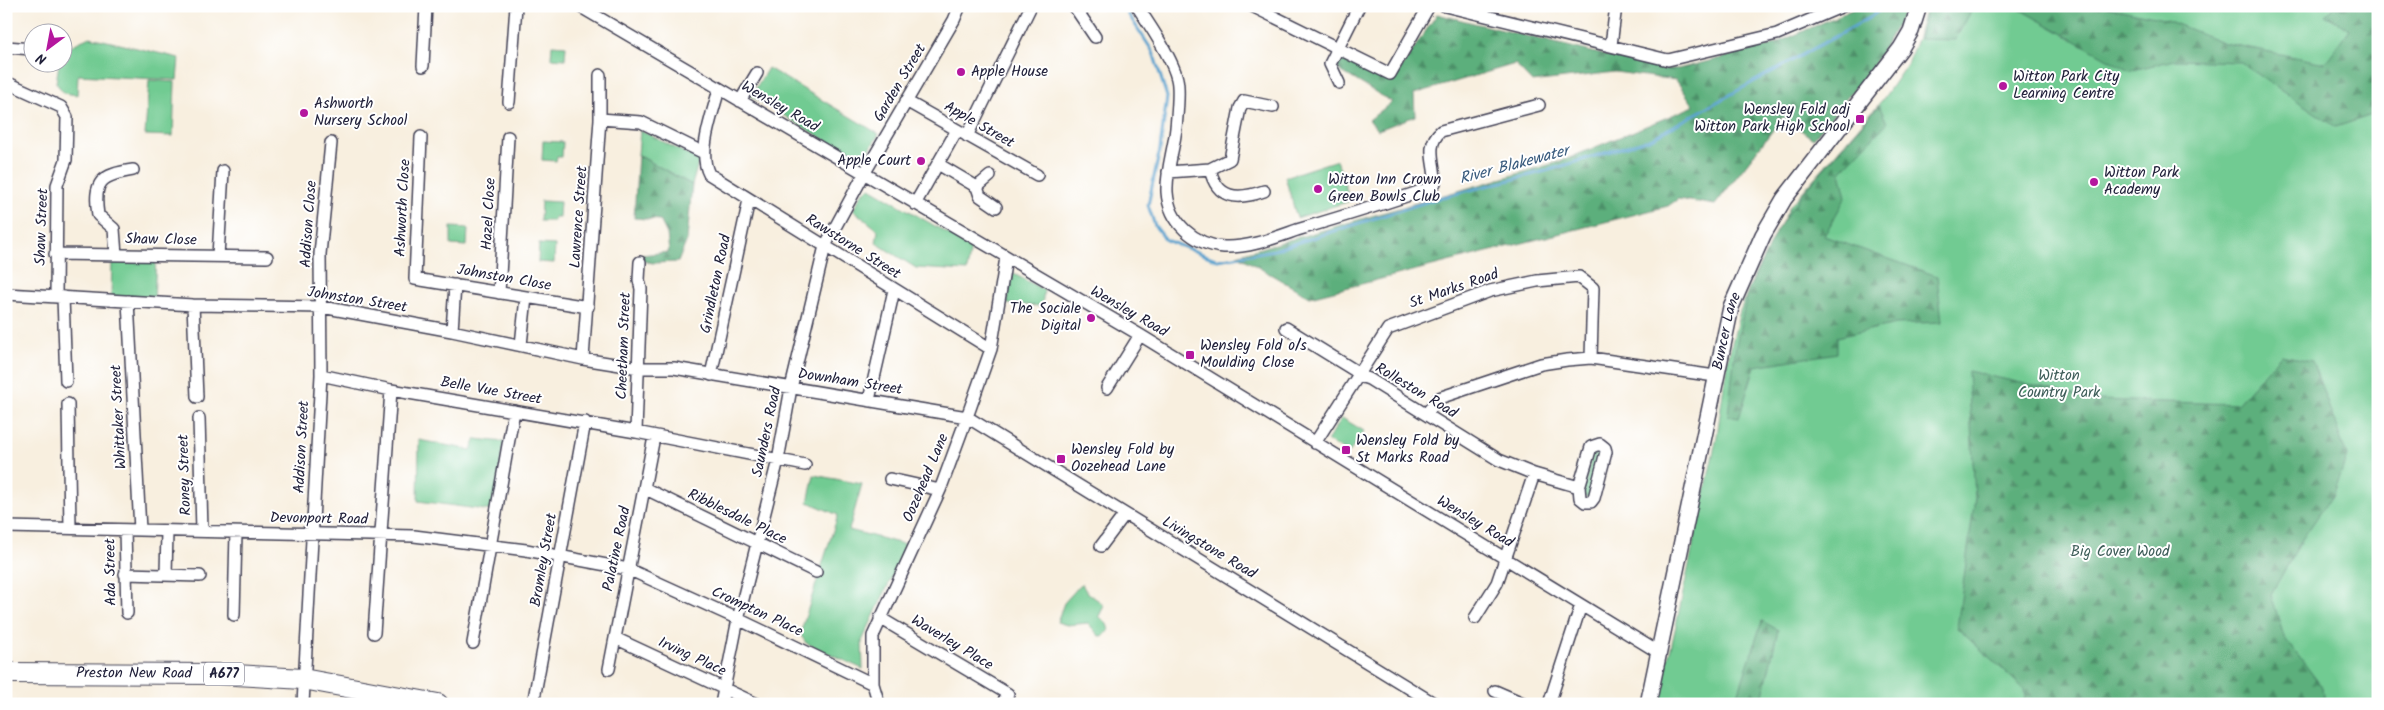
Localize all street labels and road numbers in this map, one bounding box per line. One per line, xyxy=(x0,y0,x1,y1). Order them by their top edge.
street label: Garden Street xyxy=(867,39,933,127)
street label: Wensley Road xyxy=(737,75,824,139)
street label: Apple Street xyxy=(939,95,1019,155)
street label: Ashworth Close xyxy=(388,158,418,257)
street label: Lawrence Street xyxy=(563,165,595,269)
street label: Hazel Close xyxy=(475,177,503,251)
street label: Addison Close xyxy=(294,179,324,268)
street label: Shaw Street xyxy=(29,188,55,266)
street label: Rawstorne Street xyxy=(801,208,906,286)
street label: Shaw Close xyxy=(125,227,197,253)
street label: Grindleton Road xyxy=(694,232,738,336)
street label: Johnston Close xyxy=(455,258,553,298)
street label: St Marks Road xyxy=(1406,262,1502,316)
street label: Johnston Street xyxy=(305,280,409,320)
street label: Wensley Road xyxy=(1086,280,1173,344)
street label: Buncer Lane xyxy=(1706,288,1748,372)
street label: Cheetham Street xyxy=(610,292,638,400)
street label: Rolleston Road xyxy=(1370,357,1462,425)
street label: Downham Street xyxy=(796,362,904,402)
street label: Whittaker Street xyxy=(104,364,134,470)
street label: Belle Vue Street xyxy=(438,370,544,412)
street label: Saunders Road xyxy=(746,384,788,479)
street label: Addison Street xyxy=(288,400,316,494)
street label: Oozehead Lane xyxy=(896,430,956,526)
street label: Roney Street xyxy=(172,434,198,516)
street label: Ribblesdale Place xyxy=(683,483,791,552)
street label: Wensley Road xyxy=(1432,489,1519,555)
street label: Palatine Road xyxy=(596,504,638,594)
street label: Devonport Road xyxy=(270,506,369,532)
street label: Livingstone Road xyxy=(1157,510,1261,586)
street label: Bromley Street xyxy=(524,511,564,609)
street label: Ada Street xyxy=(98,538,124,606)
street label: Crompton Place xyxy=(707,580,807,644)
street label: Waverley Place xyxy=(906,609,998,677)
street label: Irving Place xyxy=(654,631,730,683)
street label: Preston New Road xyxy=(76,661,193,686)
road number: A677 xyxy=(204,662,244,686)

